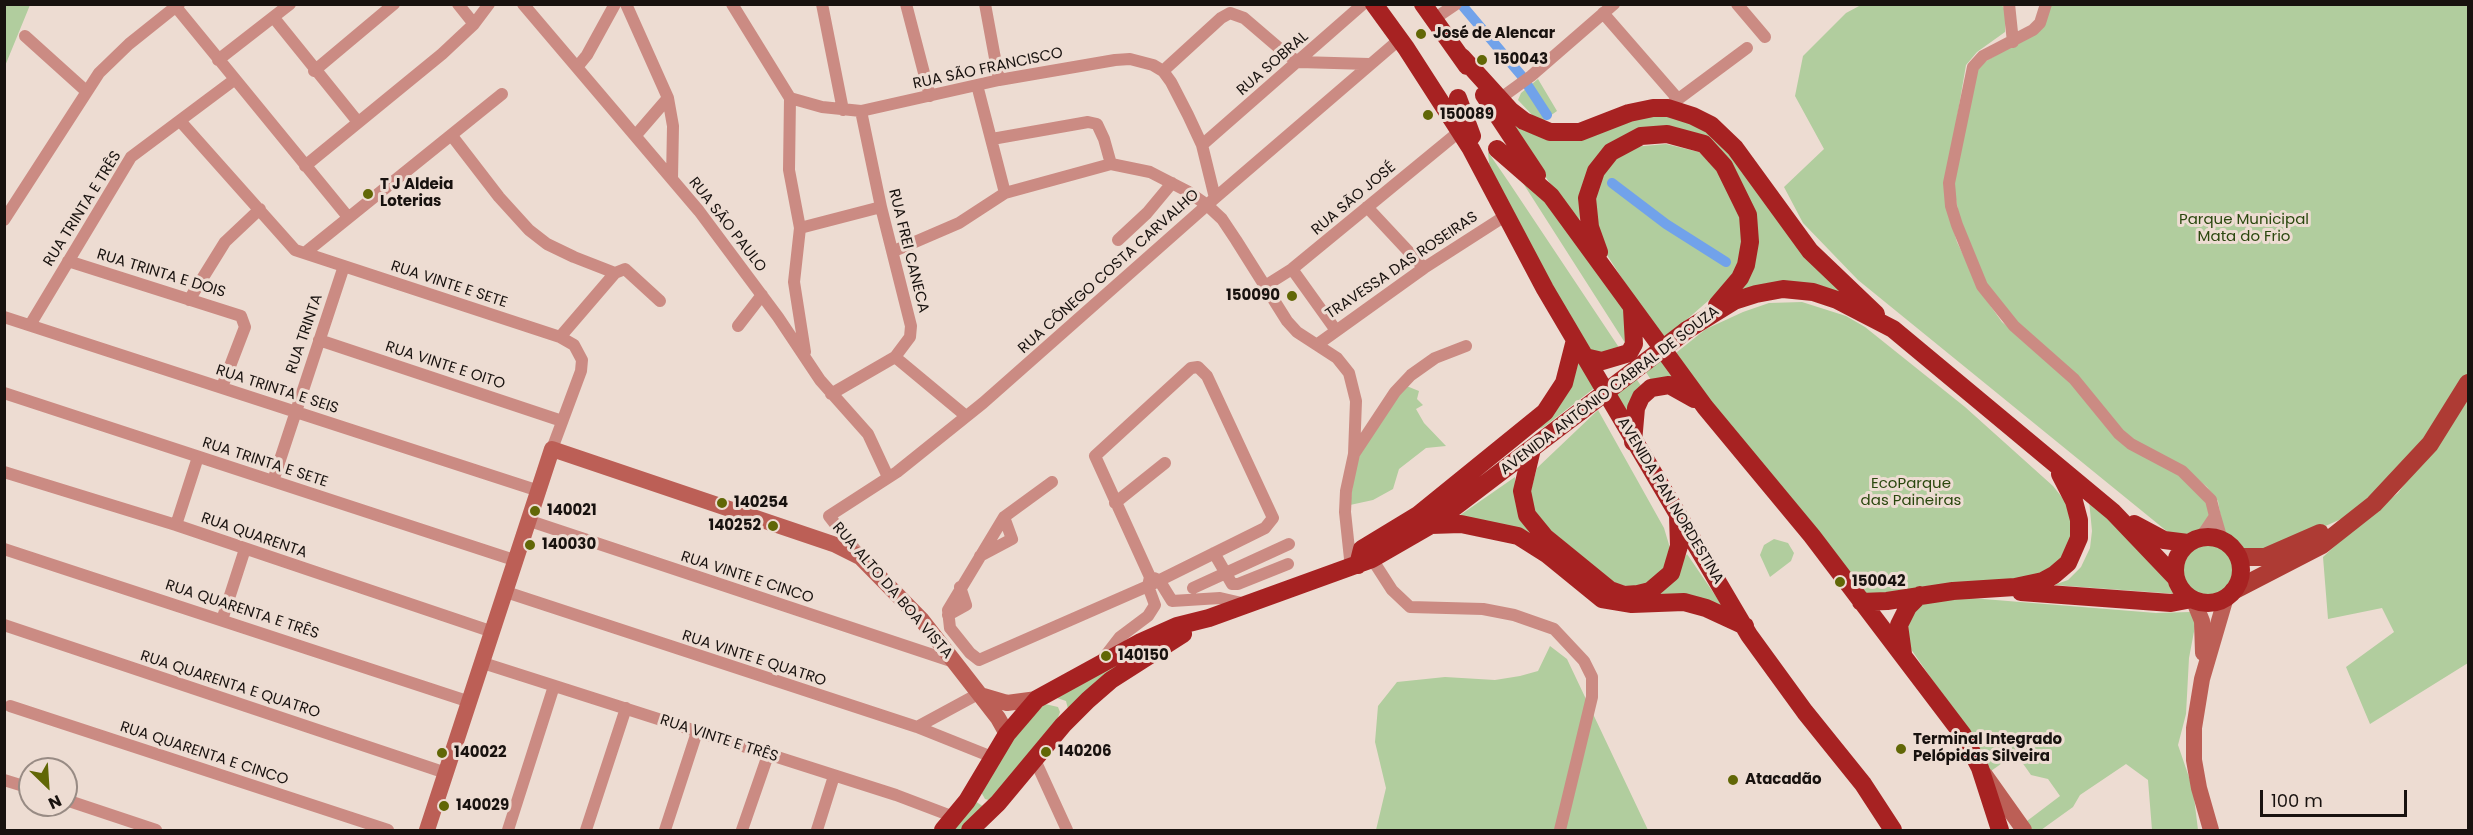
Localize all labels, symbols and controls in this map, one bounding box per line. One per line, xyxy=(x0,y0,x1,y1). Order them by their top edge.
place label: José de Alencar xyxy=(1433,25,1555,43)
marker: José de Alencar xyxy=(1414,27,1428,41)
street label: RUA SOBRAL xyxy=(1234,28,1312,100)
street label: RUA SÃO FRANCISCO xyxy=(911,44,1065,94)
place label: 150043 xyxy=(1494,51,1548,69)
marker: 150043 xyxy=(1475,53,1489,67)
place label: 150089 xyxy=(1440,106,1494,124)
marker: 150089 xyxy=(1421,108,1435,122)
street label: RUA TRINTA E TRÊS xyxy=(40,148,126,270)
street label: RUA SÃO JOSÉ xyxy=(1308,159,1400,239)
street label: RUA SÃO PAULO xyxy=(684,174,770,276)
place label: T J Aldeia Loterias xyxy=(380,176,453,211)
street label: RUA CÔNEGO COSTA CARVALHO xyxy=(1015,186,1203,358)
marker: T J Aldeia Loterias xyxy=(361,187,375,201)
street label: RUA FREI CANECA xyxy=(884,187,932,315)
street label: TRAVESSA DAS ROSEIRAS xyxy=(1323,208,1481,324)
park label: Parque Municipal Mata do Frio xyxy=(2179,211,2309,246)
street label: RUA TRINTA E DOIS xyxy=(94,246,228,302)
street label: RUA VINTE E SETE xyxy=(388,258,510,312)
place label: 150090 xyxy=(1226,287,1280,305)
marker: 150090 xyxy=(1285,289,1299,303)
street label: RUA TRINTA xyxy=(283,292,327,376)
street label: AVENIDA ANTÔNIO CABRAL DE SOUZA xyxy=(1497,303,1723,479)
street label: RUA VINTE E OITO xyxy=(383,338,507,394)
street label: RUA TRINTA E SEIS xyxy=(213,362,341,418)
street label: AVENIDA PAN NORDESTINA xyxy=(1613,414,1727,588)
street label: RUA TRINTA E SETE xyxy=(200,434,330,492)
park label: EcoParque das Paineiras xyxy=(1861,475,1961,510)
place label: 140254 xyxy=(734,494,788,512)
marker: 140254 xyxy=(715,496,729,510)
place label: 140021 xyxy=(547,502,597,520)
marker: 140021 xyxy=(528,504,542,518)
street label: RUA QUARENTA xyxy=(199,509,309,563)
place label: 140252 xyxy=(709,517,761,535)
marker: 140252 xyxy=(766,519,780,533)
street label: RUA ALTO DA BOA VISTA xyxy=(828,519,956,663)
place label: 140030 xyxy=(542,536,596,554)
marker: 140030 xyxy=(523,538,537,552)
street label: RUA VINTE E CINCO xyxy=(678,548,816,608)
place label: 150042 xyxy=(1852,573,1906,591)
marker: 150042 xyxy=(1833,575,1847,589)
street label: RUA QUARENTA E TRÊS xyxy=(163,577,321,643)
street label: RUA VINTE E QUATRO xyxy=(680,627,828,691)
street label: RUA QUARENTA E QUATRO xyxy=(138,647,322,723)
place label: 140150 xyxy=(1118,647,1169,665)
marker: 140150 xyxy=(1099,649,1113,663)
street label: RUA VINTE E TRÊS xyxy=(658,711,780,767)
street label: RUA QUARENTA E CINCO xyxy=(118,718,290,790)
place label: Terminal Integrado Pelópidas Silveira xyxy=(1913,731,2062,766)
marker: Terminal Integrado Pelópidas Silveira xyxy=(1894,742,1908,756)
place label: 140206 xyxy=(1058,743,1111,761)
place label: 140022 xyxy=(454,744,506,762)
marker: 140206 xyxy=(1039,745,1053,759)
marker: 140022 xyxy=(435,746,449,760)
north arrow xyxy=(18,757,78,817)
place label: Atacadão xyxy=(1745,771,1822,789)
marker: Atacadão xyxy=(1726,773,1740,787)
scale bar xyxy=(2263,778,2410,816)
text: 100 m xyxy=(2271,788,2323,813)
text: N xyxy=(45,789,65,815)
place label: 140029 xyxy=(456,797,509,815)
marker: 140029 xyxy=(437,799,451,813)

